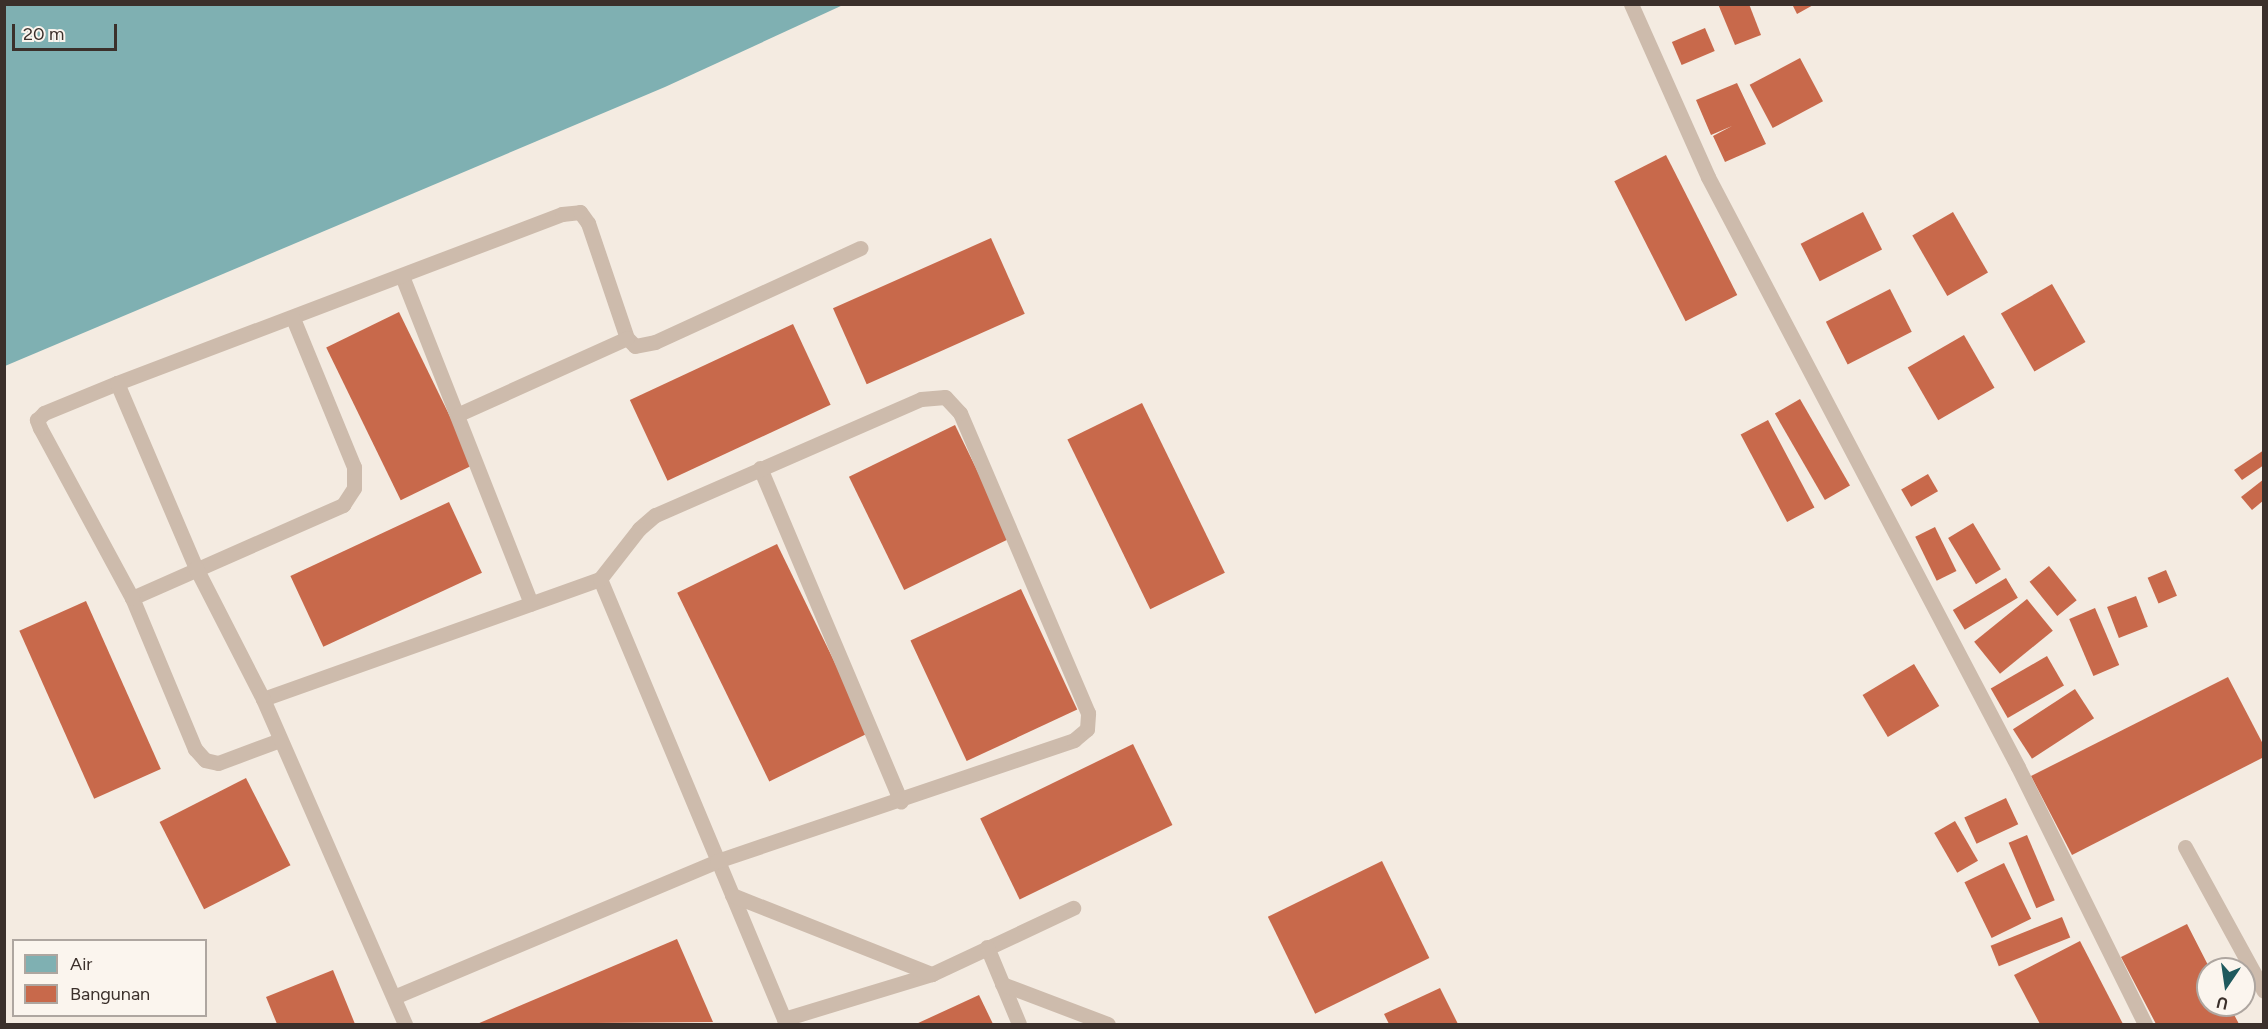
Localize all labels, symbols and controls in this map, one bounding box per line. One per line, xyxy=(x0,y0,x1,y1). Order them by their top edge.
scale bar xyxy=(15,12,120,50)
text: 20 m xyxy=(23,23,64,45)
legend xyxy=(12,939,207,1017)
text: Air xyxy=(70,953,92,975)
north arrow xyxy=(2196,957,2256,1017)
text: Bangunan xyxy=(70,983,150,1005)
text: U xyxy=(2215,993,2230,1014)

